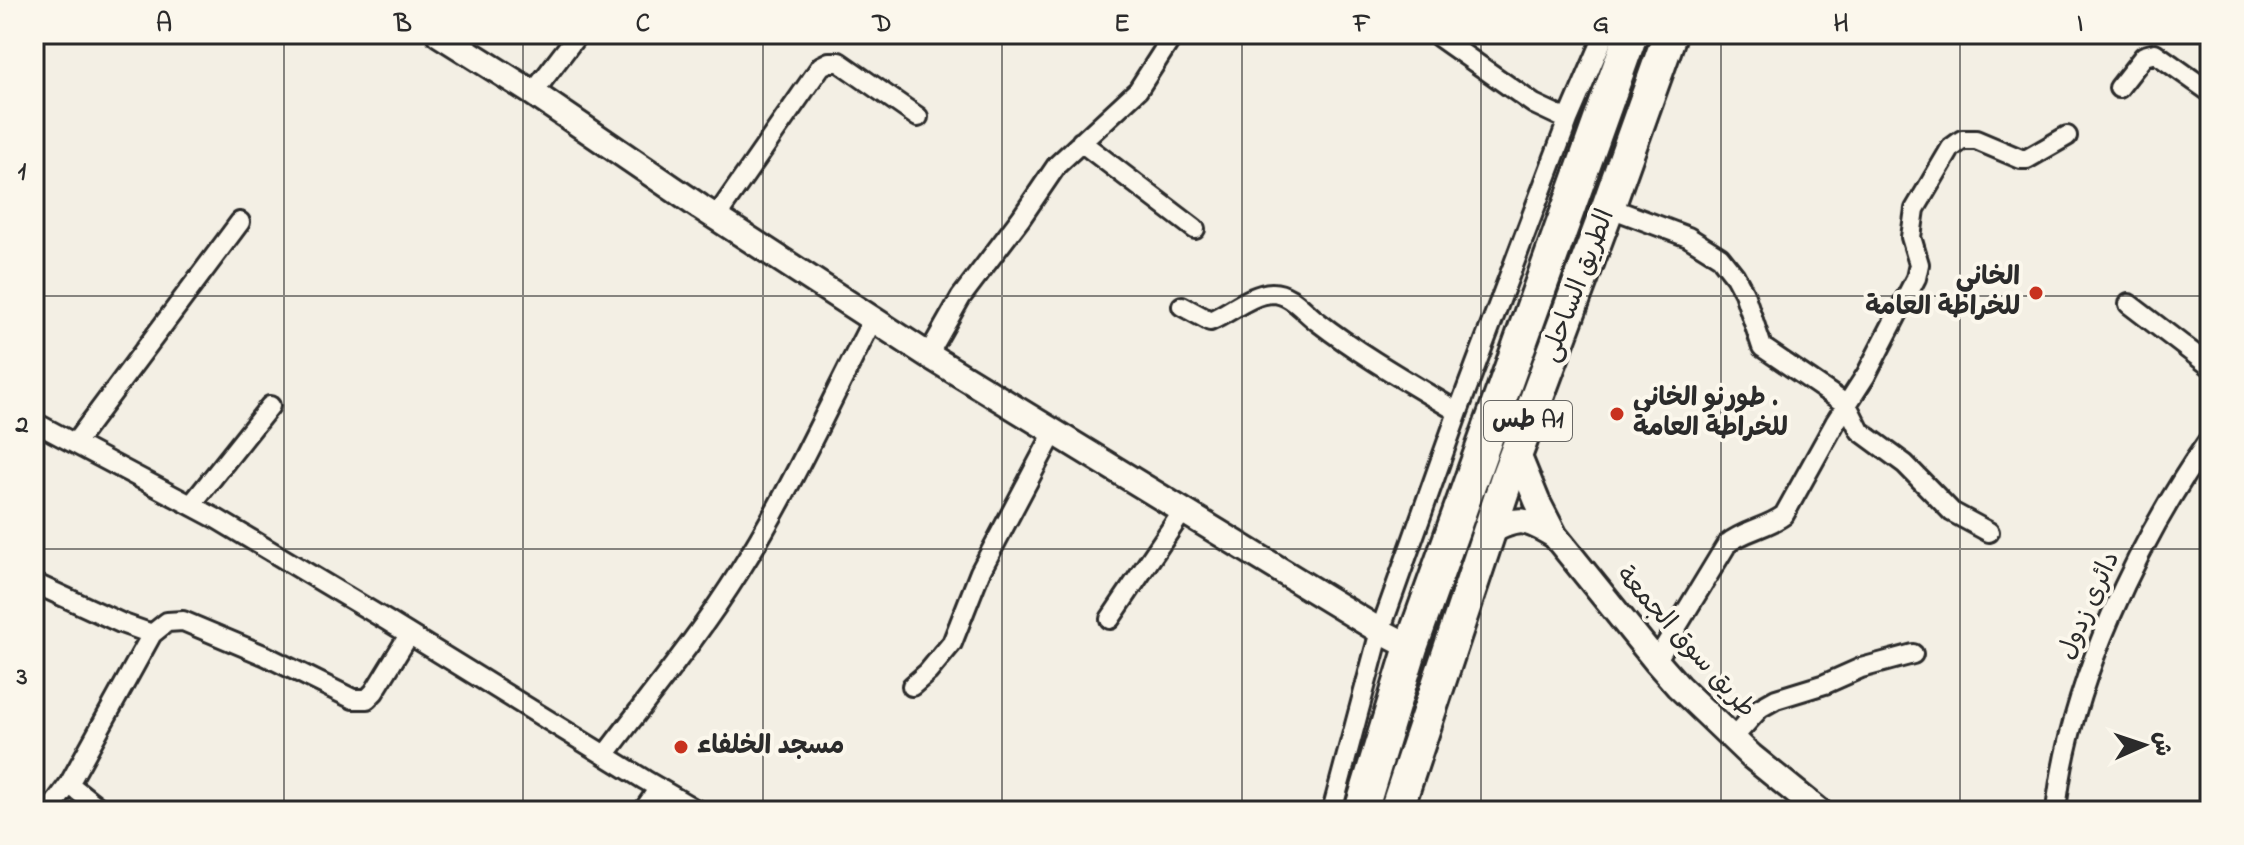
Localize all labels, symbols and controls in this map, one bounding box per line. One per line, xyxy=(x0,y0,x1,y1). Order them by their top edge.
text: A xyxy=(156,6,172,44)
text: B xyxy=(393,6,412,44)
text: C xyxy=(636,6,650,44)
text: D xyxy=(871,6,892,44)
text: E xyxy=(1114,6,1130,44)
text: F xyxy=(1352,6,1371,44)
text: G xyxy=(1593,6,1609,44)
text: H xyxy=(1833,6,1849,44)
text: I xyxy=(2077,6,2083,44)
text: 1 xyxy=(18,154,27,192)
street label: الطريق الساحلى xyxy=(1532,204,1626,368)
place label: الخاني للخراطة العامة xyxy=(1865,259,2020,327)
marker: الخاني للخراطة العامة xyxy=(2027,284,2045,302)
place label: طورنو الخاني . للخراطة العامة xyxy=(1633,380,1788,448)
road number: طس A1 xyxy=(1484,401,1572,441)
marker: طورنو الخاني . للخراطة العامة xyxy=(1608,405,1626,423)
text: 2 xyxy=(15,407,29,445)
street label: دائرى زدول xyxy=(2049,546,2131,666)
street label: طريق سوق الجمعة xyxy=(1606,558,1764,728)
text: 3 xyxy=(16,659,28,697)
north arrow xyxy=(2104,705,2184,785)
place label: مسجد الخلفاء xyxy=(697,728,844,766)
text: ش xyxy=(2144,731,2178,757)
marker: مسجد الخلفاء xyxy=(672,738,690,756)

